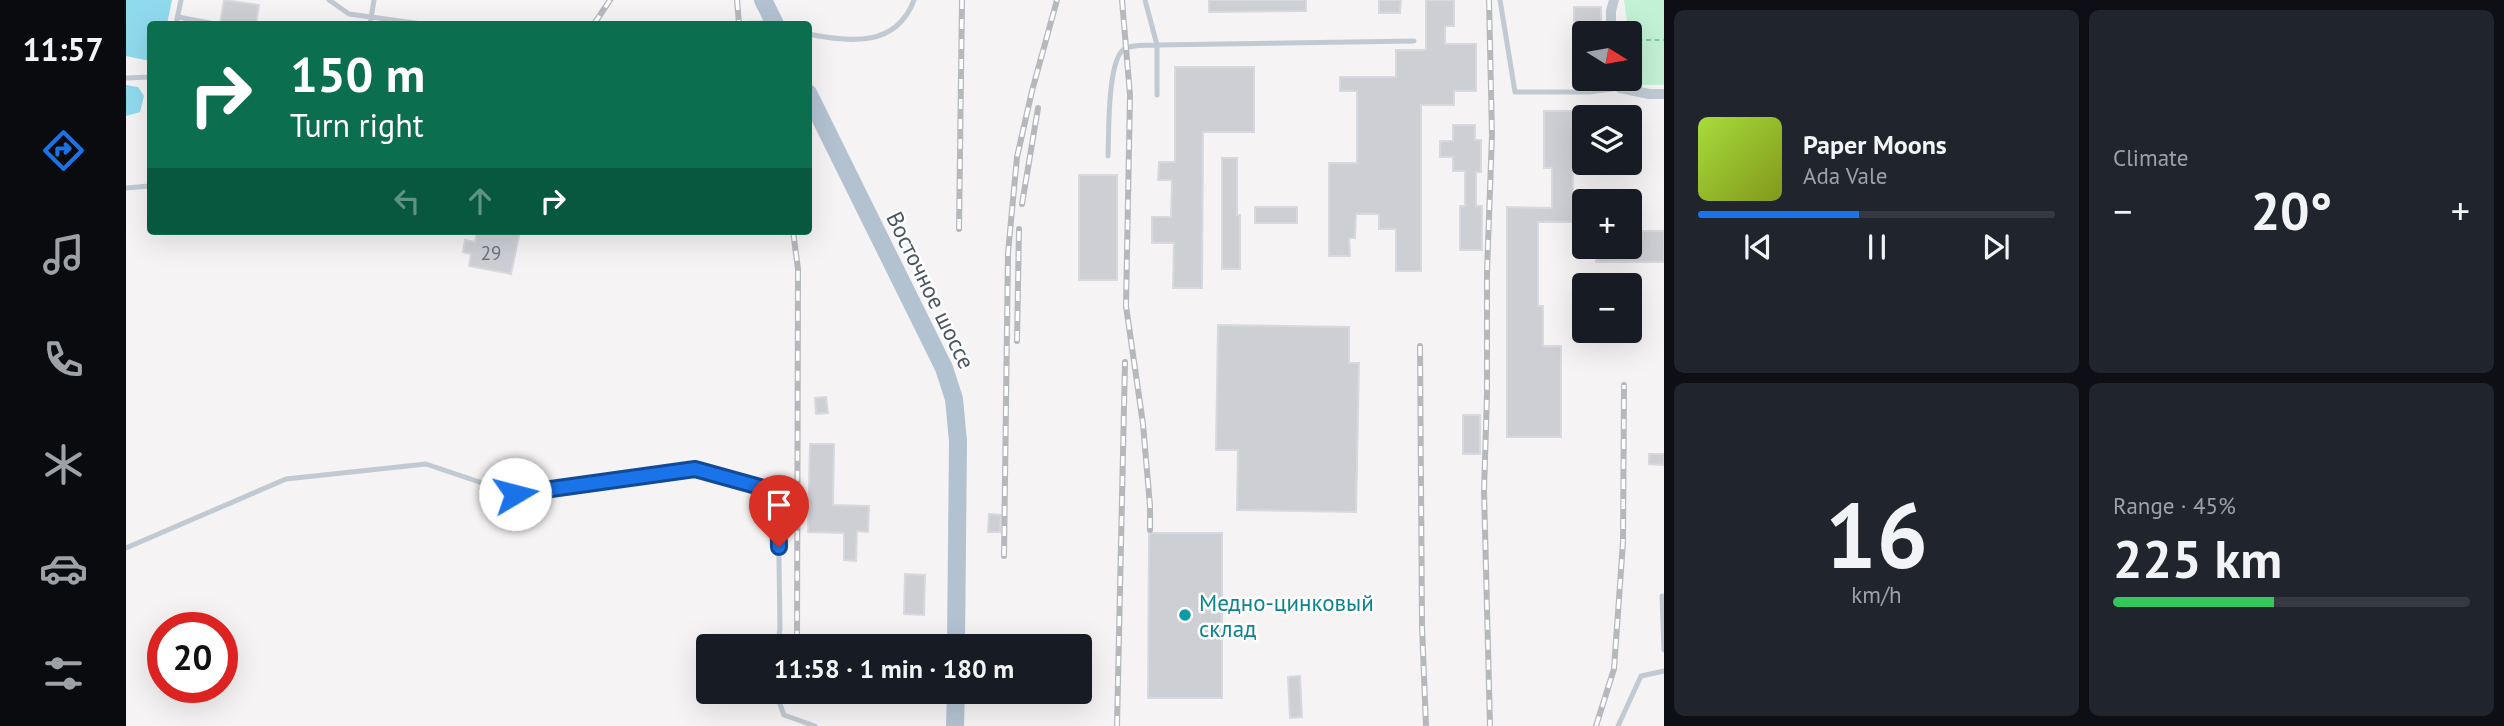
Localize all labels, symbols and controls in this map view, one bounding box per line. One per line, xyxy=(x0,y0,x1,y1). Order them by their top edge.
north arrow xyxy=(1572,21,1642,91)
map controls xyxy=(1572,21,1642,343)
text: 11:57 xyxy=(22,28,104,70)
text: 150 m xyxy=(290,42,425,106)
icon: right xyxy=(175,49,266,140)
text: Turn right xyxy=(290,104,424,146)
button: layers xyxy=(1572,105,1642,175)
icon: directions xyxy=(39,126,88,175)
text: Paper Moons xyxy=(1803,128,1947,161)
text: Climate xyxy=(2113,143,2188,172)
text: Ada Vale xyxy=(1803,161,1887,190)
text: 20° xyxy=(2251,177,2332,244)
icon: left xyxy=(388,182,426,220)
icon: ahead xyxy=(461,182,499,220)
icon: right xyxy=(534,182,572,220)
text: − xyxy=(2113,186,2132,235)
text: + xyxy=(2451,186,2470,235)
button: + xyxy=(1572,189,1642,259)
street label: Восточное шоссе xyxy=(880,207,982,373)
icon: previous xyxy=(1739,228,1777,266)
icon: pause xyxy=(1858,228,1896,266)
icon: next xyxy=(1977,228,2015,266)
icon: music xyxy=(39,230,88,279)
house number: 29 xyxy=(481,241,501,265)
button: − xyxy=(1572,273,1642,343)
icon: phone xyxy=(39,335,88,384)
icon: climate xyxy=(39,440,88,489)
position arrow xyxy=(478,457,552,531)
pin xyxy=(749,475,809,547)
text: 16 xyxy=(1825,475,1928,593)
icon: arrive xyxy=(760,486,798,524)
text: Range · 45% xyxy=(2113,491,2236,520)
text: 225 km xyxy=(2113,525,2282,592)
icon: car xyxy=(39,544,88,593)
text: km/h xyxy=(1851,580,1902,609)
place label: Медно-цинковый склад xyxy=(1199,588,1374,643)
marker: Медно-цинковый склад xyxy=(1177,607,1193,623)
speed limit sign: 20 xyxy=(147,612,238,703)
icon: filters xyxy=(39,649,88,698)
text: 11:58 · 1 min · 180 m xyxy=(774,652,1014,685)

